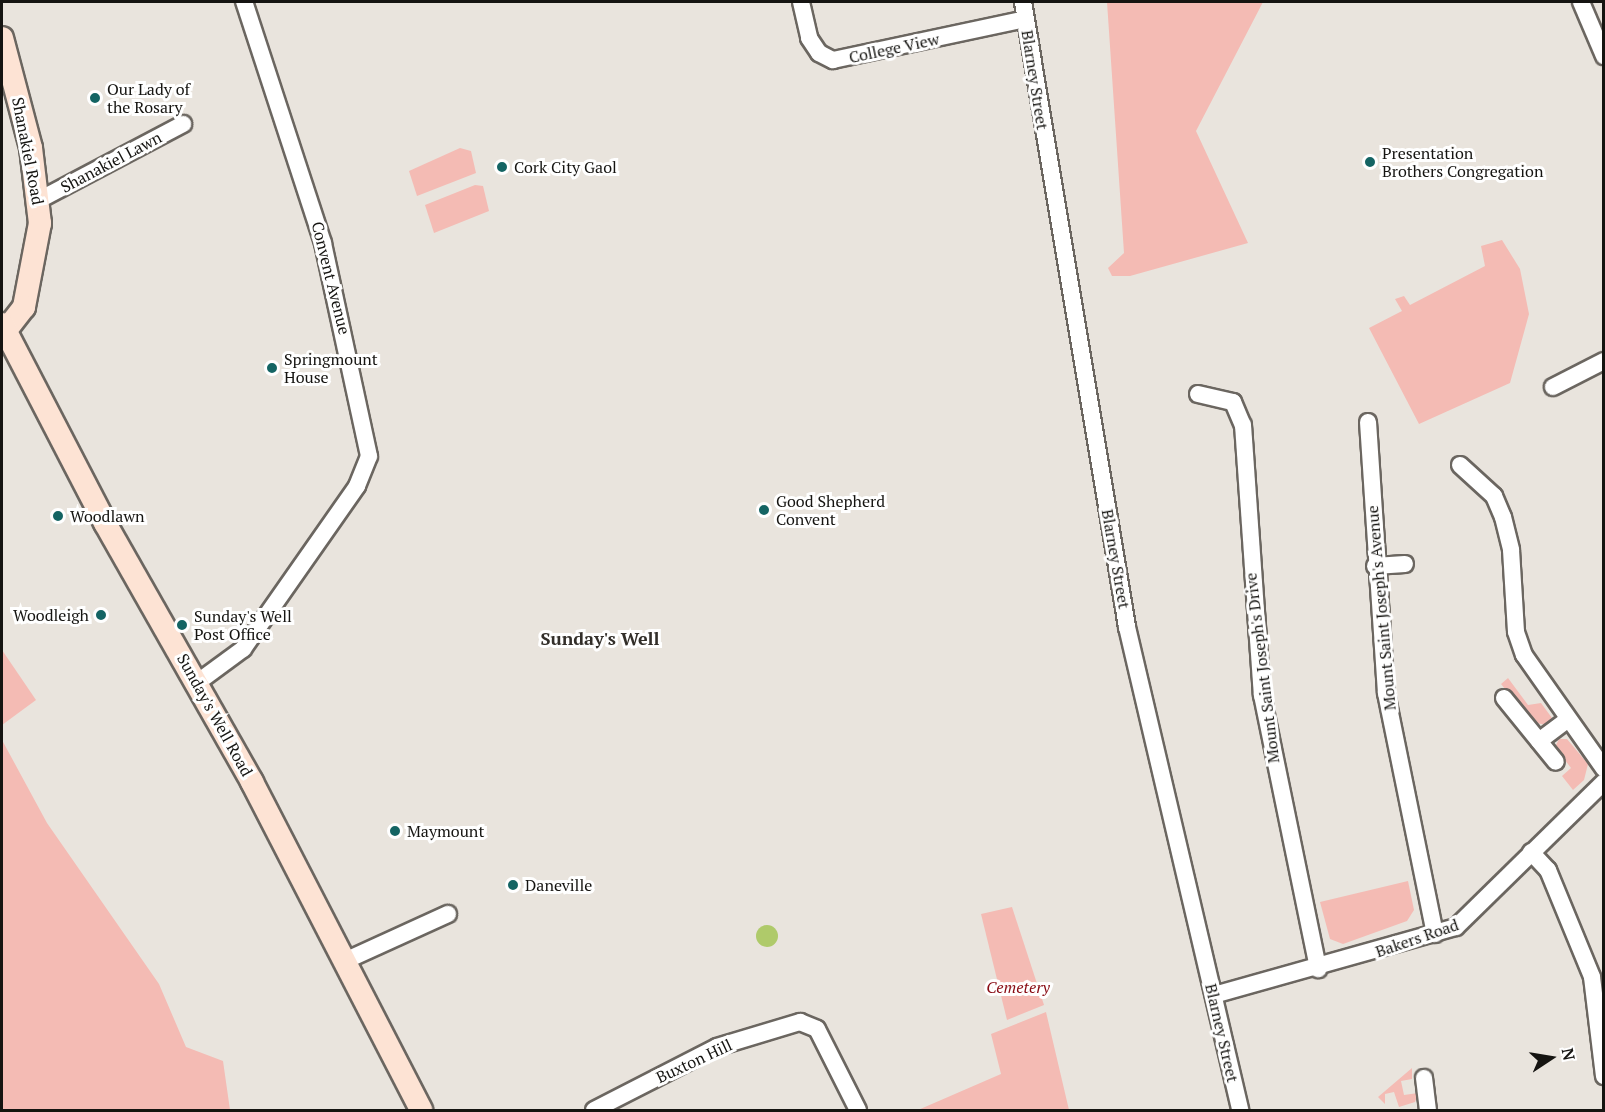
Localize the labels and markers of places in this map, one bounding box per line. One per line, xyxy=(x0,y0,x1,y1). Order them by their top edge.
place label: Our Lady of the Rosary xyxy=(107,79,190,117)
marker: Our Lady of the Rosary xyxy=(88,91,102,105)
place label: Presentation Brothers Congregation xyxy=(1382,143,1543,181)
marker: Presentation Brothers Congregation xyxy=(1363,155,1377,169)
place label: Cork City Gaol xyxy=(514,157,617,177)
marker: Cork City Gaol xyxy=(495,160,509,174)
place label: Springmount House xyxy=(284,349,378,387)
marker: Springmount House xyxy=(265,361,279,375)
place label: Good Shepherd Convent xyxy=(776,491,885,529)
marker: Good Shepherd Convent xyxy=(757,503,771,517)
place label: Woodlawn xyxy=(70,506,145,526)
marker: Woodlawn xyxy=(51,509,65,523)
place label: Woodleigh xyxy=(13,605,89,625)
place label: Sunday's Well Post Office xyxy=(194,606,292,644)
marker: Woodleigh xyxy=(94,608,108,622)
marker: Sunday's Well Post Office xyxy=(175,618,189,632)
place label: Maymount xyxy=(407,821,484,841)
marker: Maymount xyxy=(388,824,402,838)
place label: Daneville xyxy=(525,875,592,895)
marker: Daneville xyxy=(506,878,520,892)

